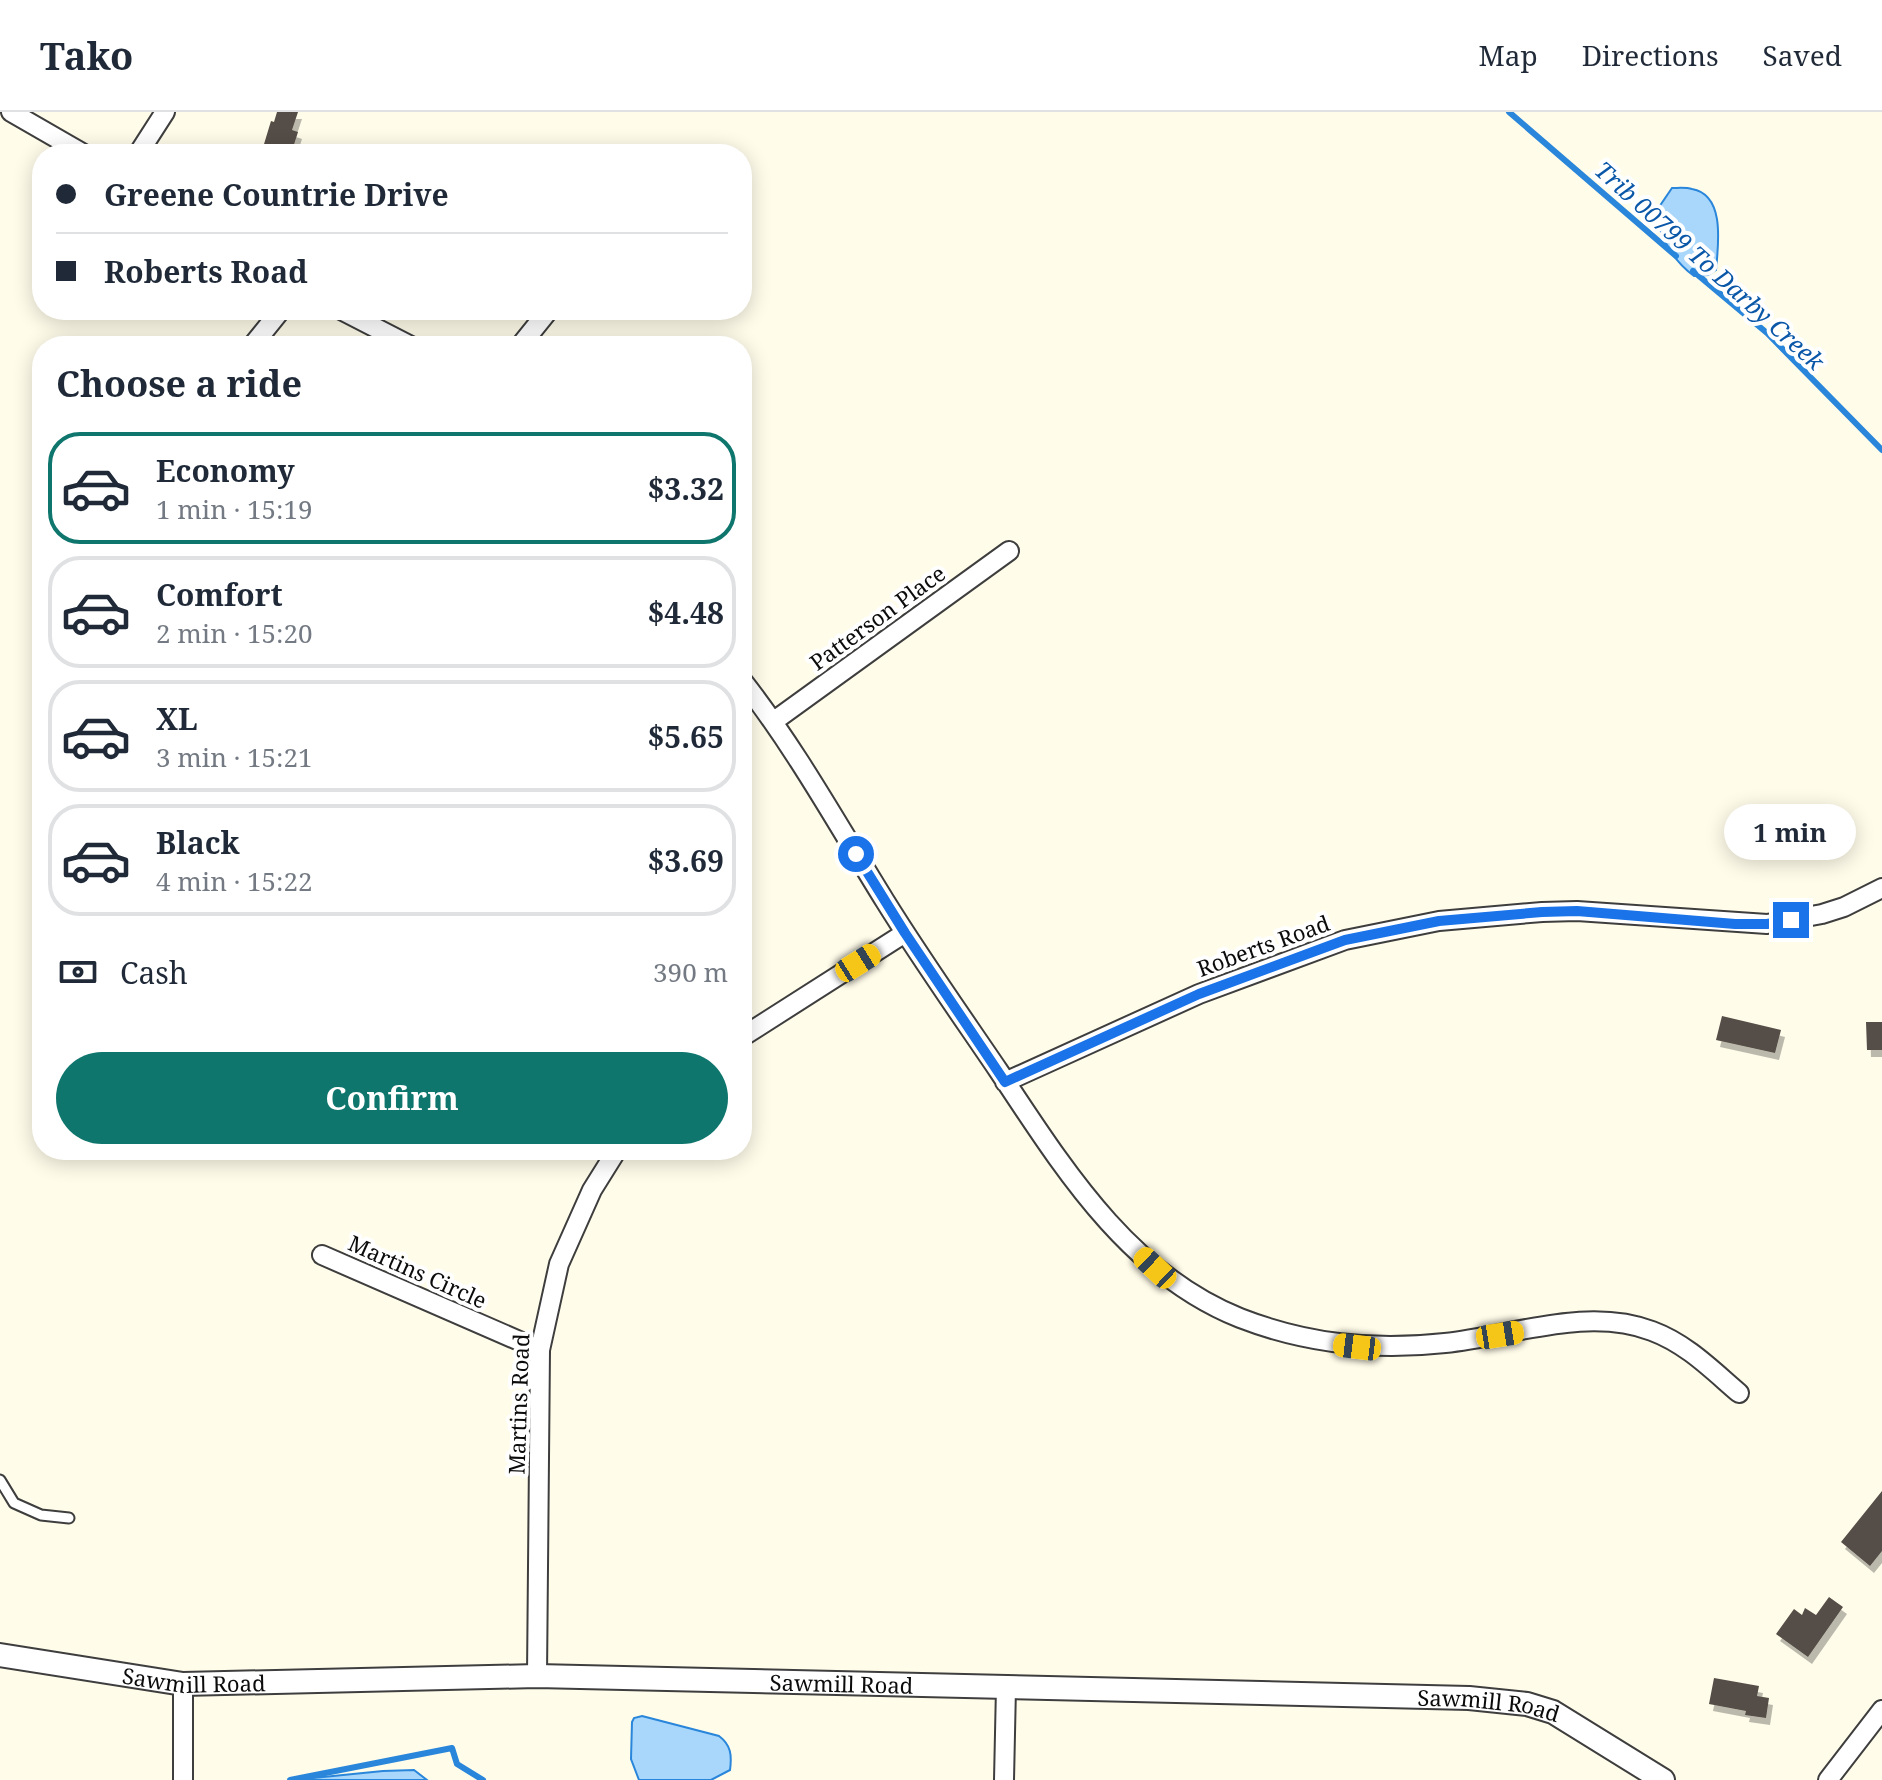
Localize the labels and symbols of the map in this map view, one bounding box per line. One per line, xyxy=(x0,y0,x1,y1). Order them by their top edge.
water label: Trib 00799 To Darby Creek xyxy=(1588,153,1833,378)
street label: Patterson Place xyxy=(803,558,951,676)
callout: 1 min xyxy=(1725,804,1857,860)
route start xyxy=(838,836,874,872)
route end xyxy=(1773,902,1809,938)
street label: Roberts Road xyxy=(1192,907,1334,983)
car xyxy=(831,940,885,986)
street label: Martins Circle xyxy=(344,1227,492,1315)
car xyxy=(1129,1243,1181,1293)
car xyxy=(1474,1319,1526,1351)
car xyxy=(1332,1332,1382,1362)
street label: Martins Road xyxy=(501,1333,535,1475)
street label: Sawmill Road xyxy=(120,1660,266,1699)
street label: Sawmill Road xyxy=(769,1666,914,1700)
street label: Sawmill Road xyxy=(1417,1682,1564,1728)

